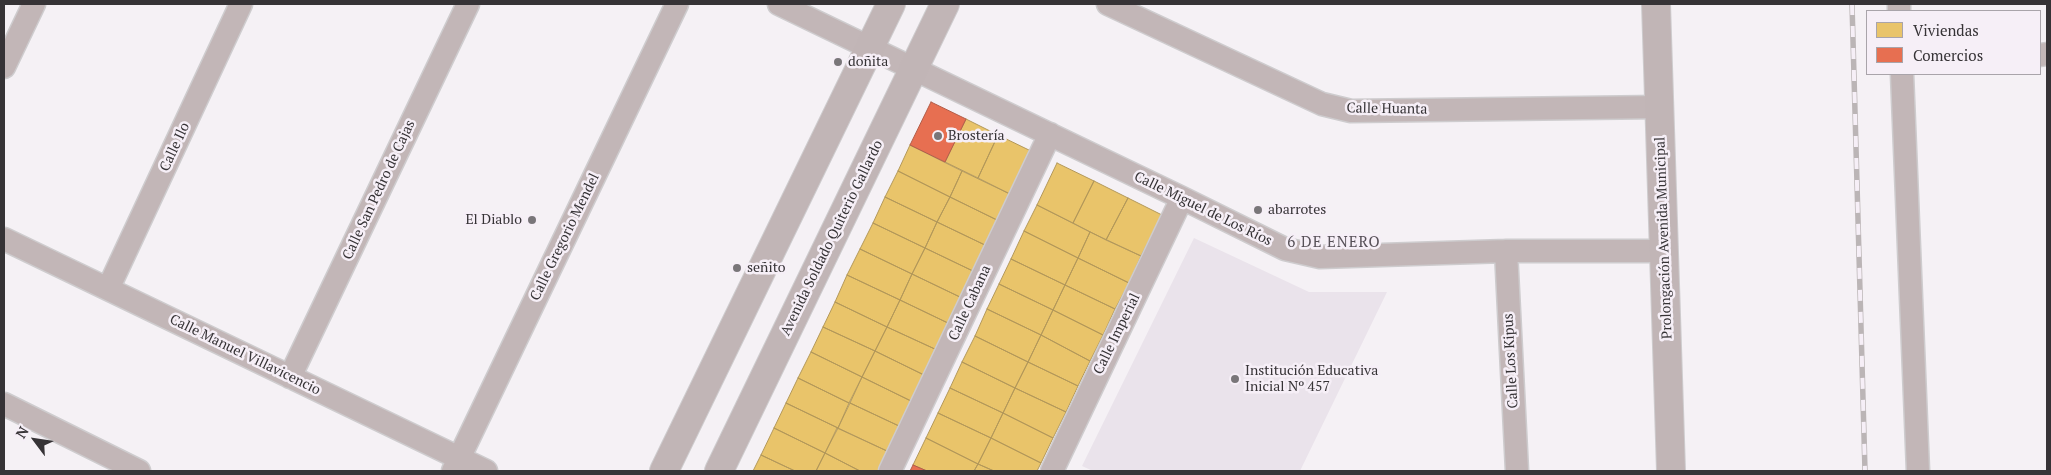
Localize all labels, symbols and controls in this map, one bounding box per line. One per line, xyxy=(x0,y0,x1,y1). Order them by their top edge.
legend xyxy=(1866,10,2041,75)
text: Viviendas xyxy=(1913,20,1979,40)
text: Comercios xyxy=(1913,45,1983,65)
place label: doñita xyxy=(848,54,888,70)
marker: doñita xyxy=(832,56,844,68)
street label: Calle Huanta xyxy=(1346,100,1428,118)
street label: Calle San Pedro de Cajas xyxy=(339,118,419,262)
street label: Calle Ilo xyxy=(156,120,194,174)
place label: Brostería xyxy=(948,128,1005,144)
marker: Brostería xyxy=(932,130,944,142)
street label: Prolongación Avenida Municipal xyxy=(1652,137,1676,339)
street label: Avenida Soldado Quiterio Gallardo xyxy=(777,138,887,338)
street label: Calle Miguel de Los Ríos xyxy=(1131,168,1275,250)
street label: Calle Gregorio Mendel xyxy=(527,171,603,303)
place label: abarrotes xyxy=(1268,202,1326,218)
marker: abarrotes xyxy=(1252,204,1264,216)
place label: El Diablo xyxy=(465,212,522,228)
marker: El Diablo xyxy=(526,214,538,226)
district label: 6 DE ENERO xyxy=(1286,234,1382,252)
place label: señito xyxy=(747,260,786,276)
marker: señito xyxy=(731,262,743,274)
street label: Calle Cabana xyxy=(945,263,995,343)
street label: Calle Imperial xyxy=(1090,291,1144,377)
street label: Calle Manuel Villavicencio xyxy=(167,311,323,399)
street label: Calle Los Kipus xyxy=(1500,313,1522,409)
place label: Institución Educativa Inicial Nº 457 xyxy=(1245,363,1378,396)
marker: Institución Educativa Inicial Nº 457 xyxy=(1229,373,1241,385)
north arrow xyxy=(10,415,60,465)
text: N xyxy=(11,423,33,441)

